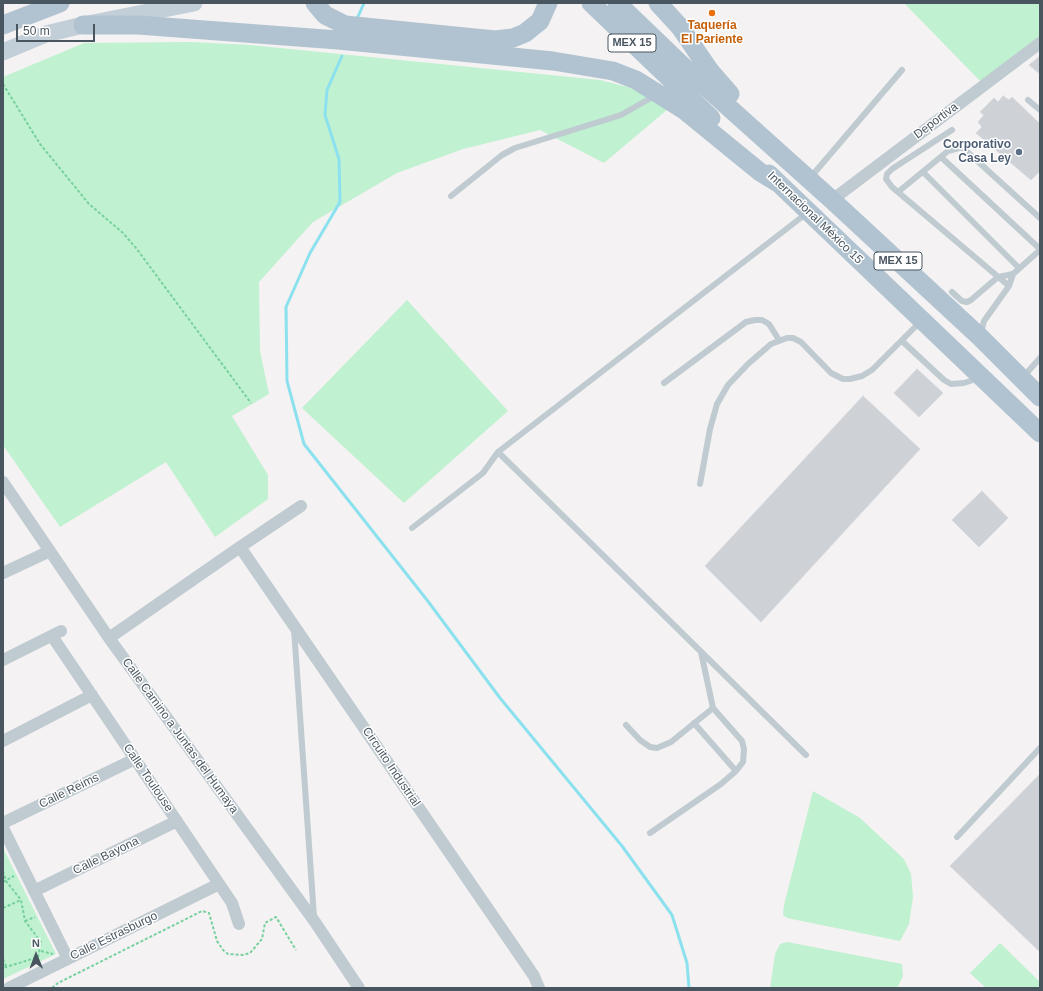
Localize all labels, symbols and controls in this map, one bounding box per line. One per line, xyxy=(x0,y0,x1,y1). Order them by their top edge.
marker: Taquería El Pariente xyxy=(707,8,717,18)
scale bar xyxy=(18,16,97,42)
place label: Taquería El Pariente xyxy=(681,19,743,47)
text: 50 m xyxy=(23,24,50,38)
road number: MEX 15 xyxy=(608,34,656,52)
street label: Deportiva xyxy=(911,100,961,142)
place label: Corporativo Casa Ley xyxy=(943,138,1011,166)
marker: Corporativo Casa Ley xyxy=(1014,147,1024,157)
street label: Internacional México 15 xyxy=(764,169,866,267)
road number: MEX 15 xyxy=(874,252,922,270)
street label: Calle Camino a Juntas del Humaya xyxy=(119,656,241,816)
street label: Circuito Industrial xyxy=(359,725,423,809)
street label: Calle Toulouse xyxy=(120,741,176,815)
street label: Calle Reims xyxy=(37,770,101,812)
street label: Calle Bayona xyxy=(71,834,141,878)
street label: Calle Estrasburgo xyxy=(68,909,160,963)
north arrow xyxy=(16,935,56,975)
text: N xyxy=(32,937,40,949)

